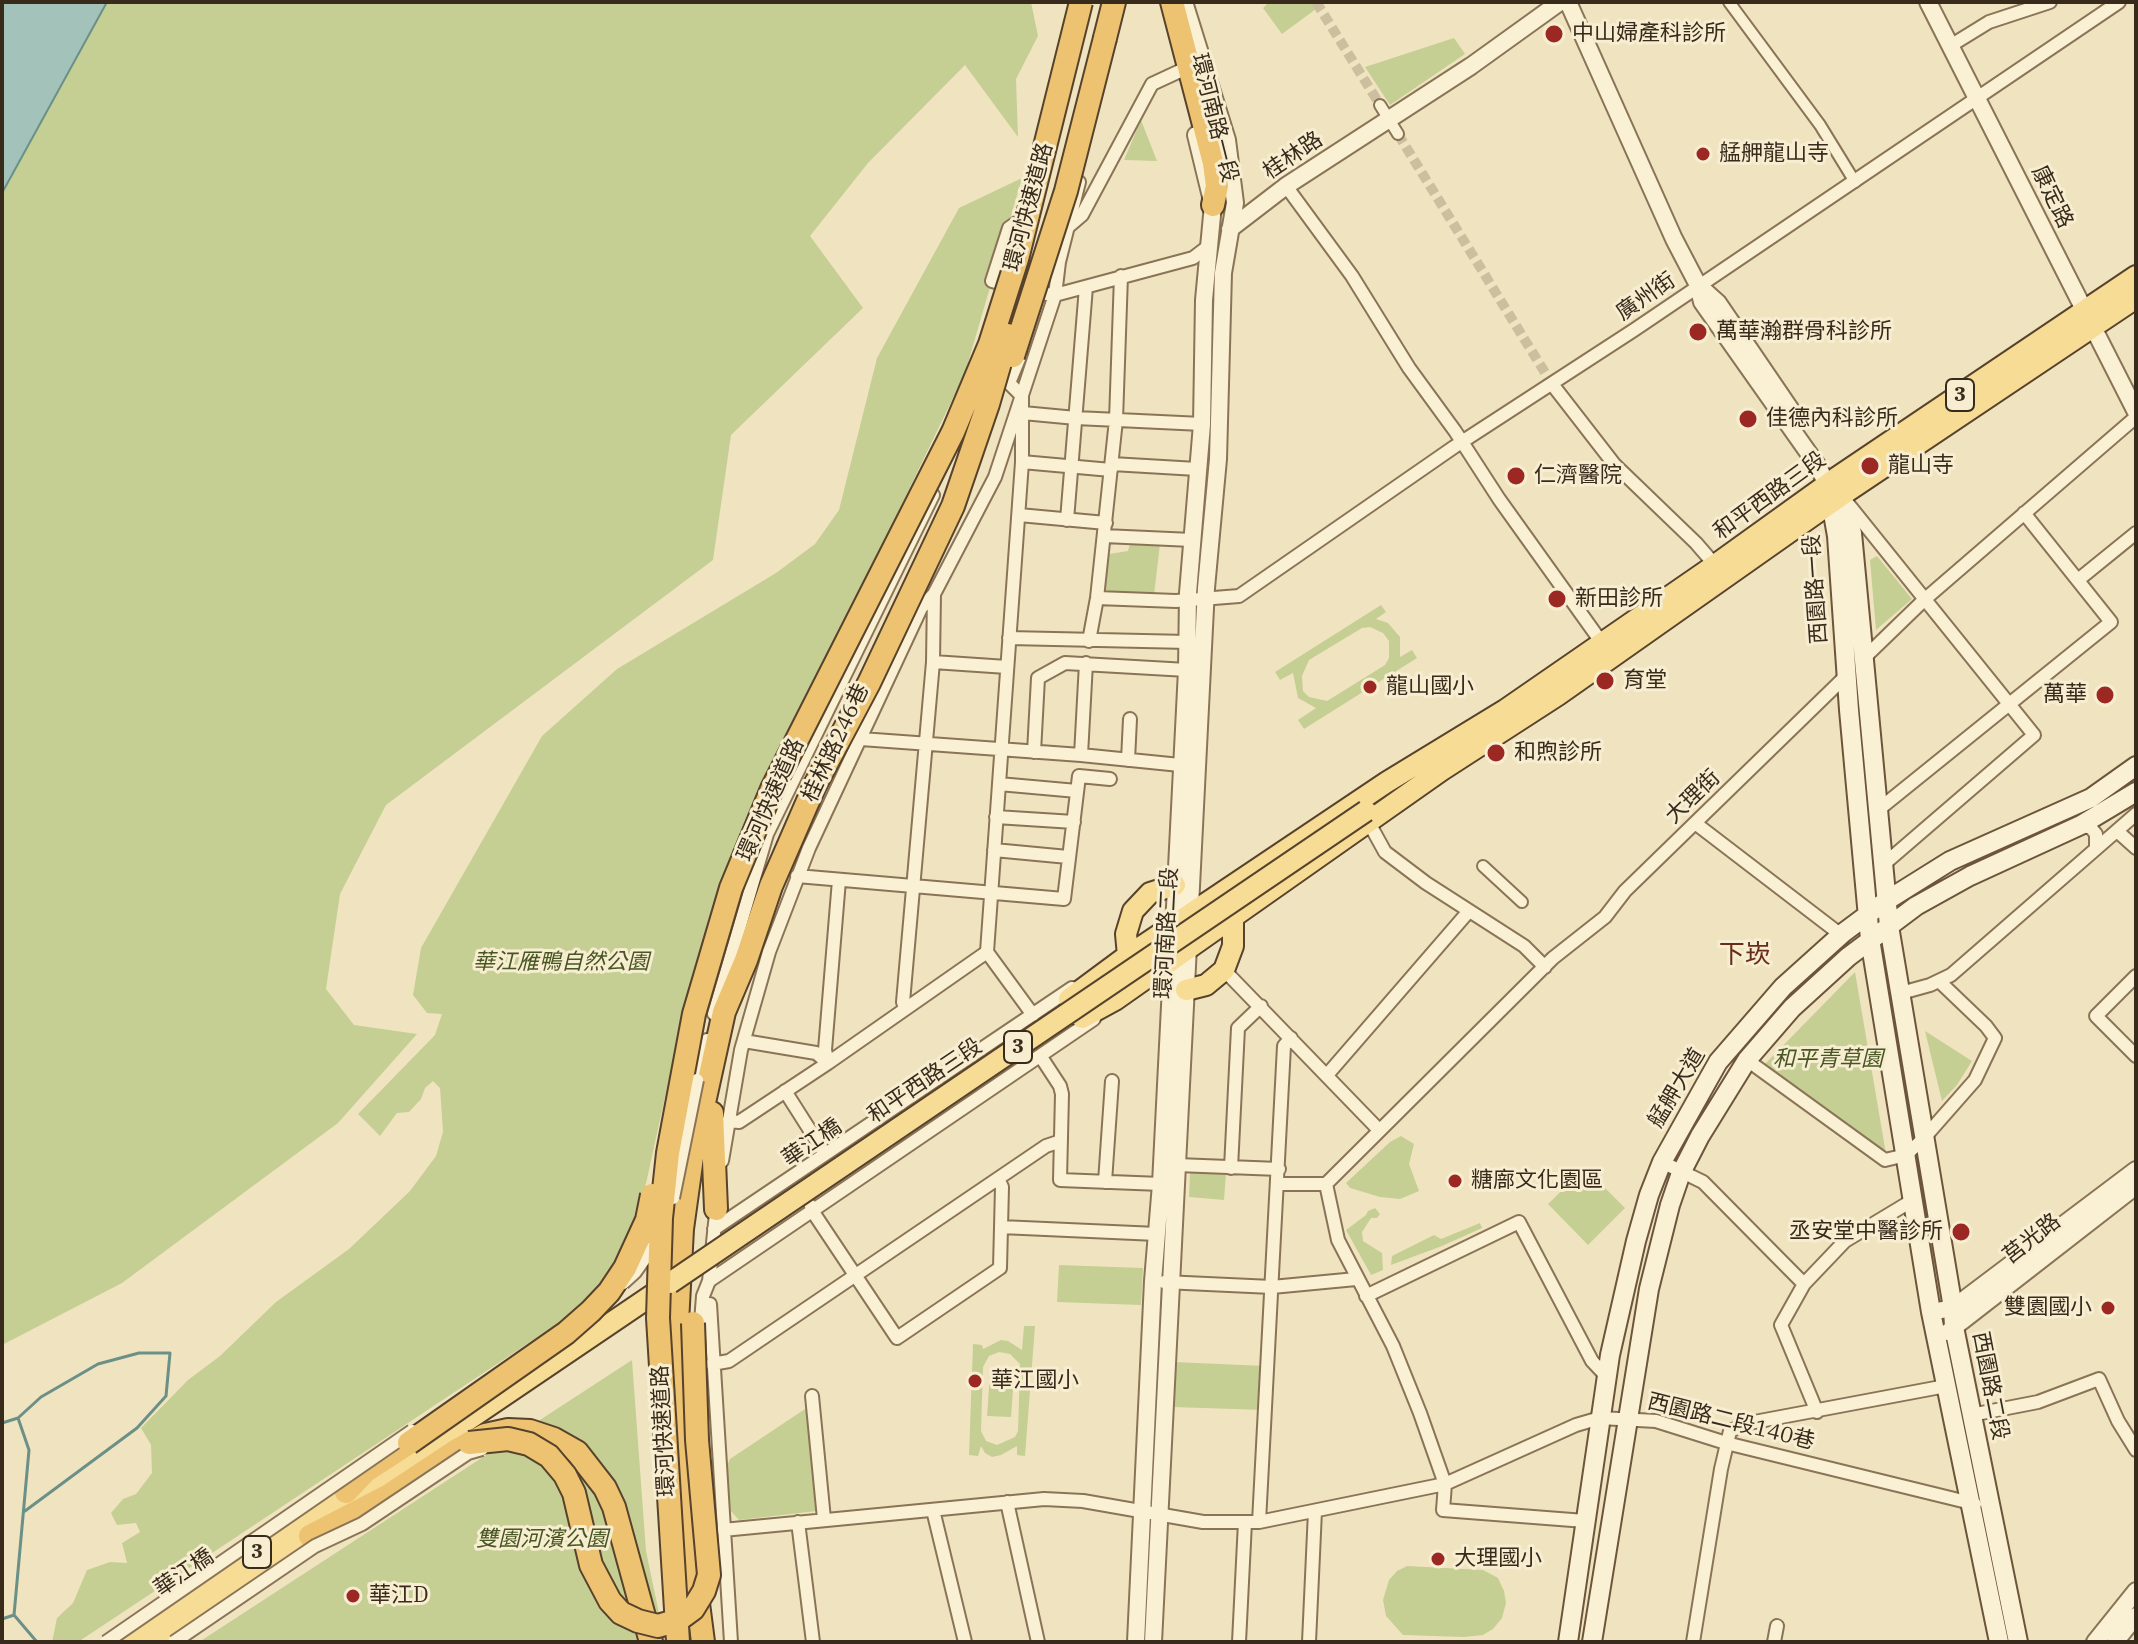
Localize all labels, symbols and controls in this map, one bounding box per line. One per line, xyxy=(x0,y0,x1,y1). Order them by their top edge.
place label: 中山婦產科診所 xyxy=(1572,21,1726,47)
marker: 中山婦產科診所 xyxy=(1543,23,1565,45)
street label: 環河南路一段 xyxy=(1185,51,1243,185)
street label: 桂林路 xyxy=(1258,127,1328,185)
street label: 環河快速道路 xyxy=(999,140,1059,274)
place label: 艋舺龍山寺 xyxy=(1719,141,1829,167)
marker: 艋舺龍山寺 xyxy=(1694,145,1712,163)
street label: 康定路 xyxy=(2026,162,2078,232)
street label: 廣州街 xyxy=(1611,267,1681,327)
place label: 萬華瀚群骨科診所 xyxy=(1716,319,1892,345)
marker: 萬華瀚群骨科診所 xyxy=(1687,321,1709,343)
road number: 3 xyxy=(1946,379,1974,411)
place label: 佳德內科診所 xyxy=(1766,406,1898,432)
marker: 佳德內科診所 xyxy=(1737,408,1759,430)
street label: 和平西路三段 xyxy=(1709,447,1831,545)
place label: 龍山寺 xyxy=(1888,453,1954,479)
marker: 龍山寺 xyxy=(1859,455,1881,477)
place label: 仁濟醫院 xyxy=(1534,463,1622,489)
marker: 仁濟醫院 xyxy=(1505,465,1527,487)
street label: 西園路一段 xyxy=(1799,533,1833,645)
place label: 新田診所 xyxy=(1575,586,1663,612)
marker: 新田診所 xyxy=(1546,588,1568,610)
place label: 育堂 xyxy=(1623,668,1667,694)
marker: 育堂 xyxy=(1594,670,1616,692)
place label: 龍山國小 xyxy=(1386,674,1474,700)
marker: 龍山國小 xyxy=(1361,678,1379,696)
street label: 桂林路246巷 xyxy=(797,680,875,806)
place label: 萬華 xyxy=(2043,682,2087,708)
marker: 萬華 xyxy=(2094,684,2116,706)
street label: 環河快速道路 xyxy=(732,734,810,866)
place label: 和煦診所 xyxy=(1514,740,1602,766)
marker: 和煦診所 xyxy=(1485,742,1507,764)
street label: 大理街 xyxy=(1660,765,1726,829)
street label: 環河南路二段 xyxy=(1150,866,1184,1000)
district label: 下崁 xyxy=(1719,939,1771,971)
park label: 華江雁鴨自然公園 xyxy=(473,950,649,976)
road number: 3 xyxy=(1004,1031,1032,1063)
street label: 和平西路三段 xyxy=(863,1033,987,1129)
street label: 艋舺大道 xyxy=(1643,1043,1711,1133)
park label: 和平青草園 xyxy=(1773,1047,1883,1073)
street label: 華江橋 xyxy=(777,1114,847,1172)
place label: 糖廍文化園區 xyxy=(1471,1168,1603,1194)
marker: 糖廍文化園區 xyxy=(1446,1172,1464,1190)
street label: 莒光路 xyxy=(1998,1208,2066,1270)
place label: 丞安堂中醫診所 xyxy=(1789,1219,1943,1245)
marker: 丞安堂中醫診所 xyxy=(1950,1221,1972,1243)
place label: 雙園國小 xyxy=(2004,1295,2092,1321)
marker: 雙園國小 xyxy=(2099,1299,2117,1317)
street label: 西園路二段 xyxy=(1967,1329,2013,1443)
street label: 環河快速道路 xyxy=(647,1364,681,1498)
place label: 華江國小 xyxy=(991,1368,1079,1394)
marker: 華江國小 xyxy=(966,1372,984,1390)
street label: 西園路二段140巷 xyxy=(1645,1388,1817,1456)
park label: 雙園河濱公園 xyxy=(476,1527,608,1553)
road number: 3 xyxy=(243,1536,271,1568)
street label: 華江橋 xyxy=(149,1544,219,1602)
place label: 大理國小 xyxy=(1454,1546,1542,1572)
marker: 大理國小 xyxy=(1429,1550,1447,1568)
place label: 華江D xyxy=(369,1583,429,1609)
marker: 華江D xyxy=(344,1587,362,1605)

